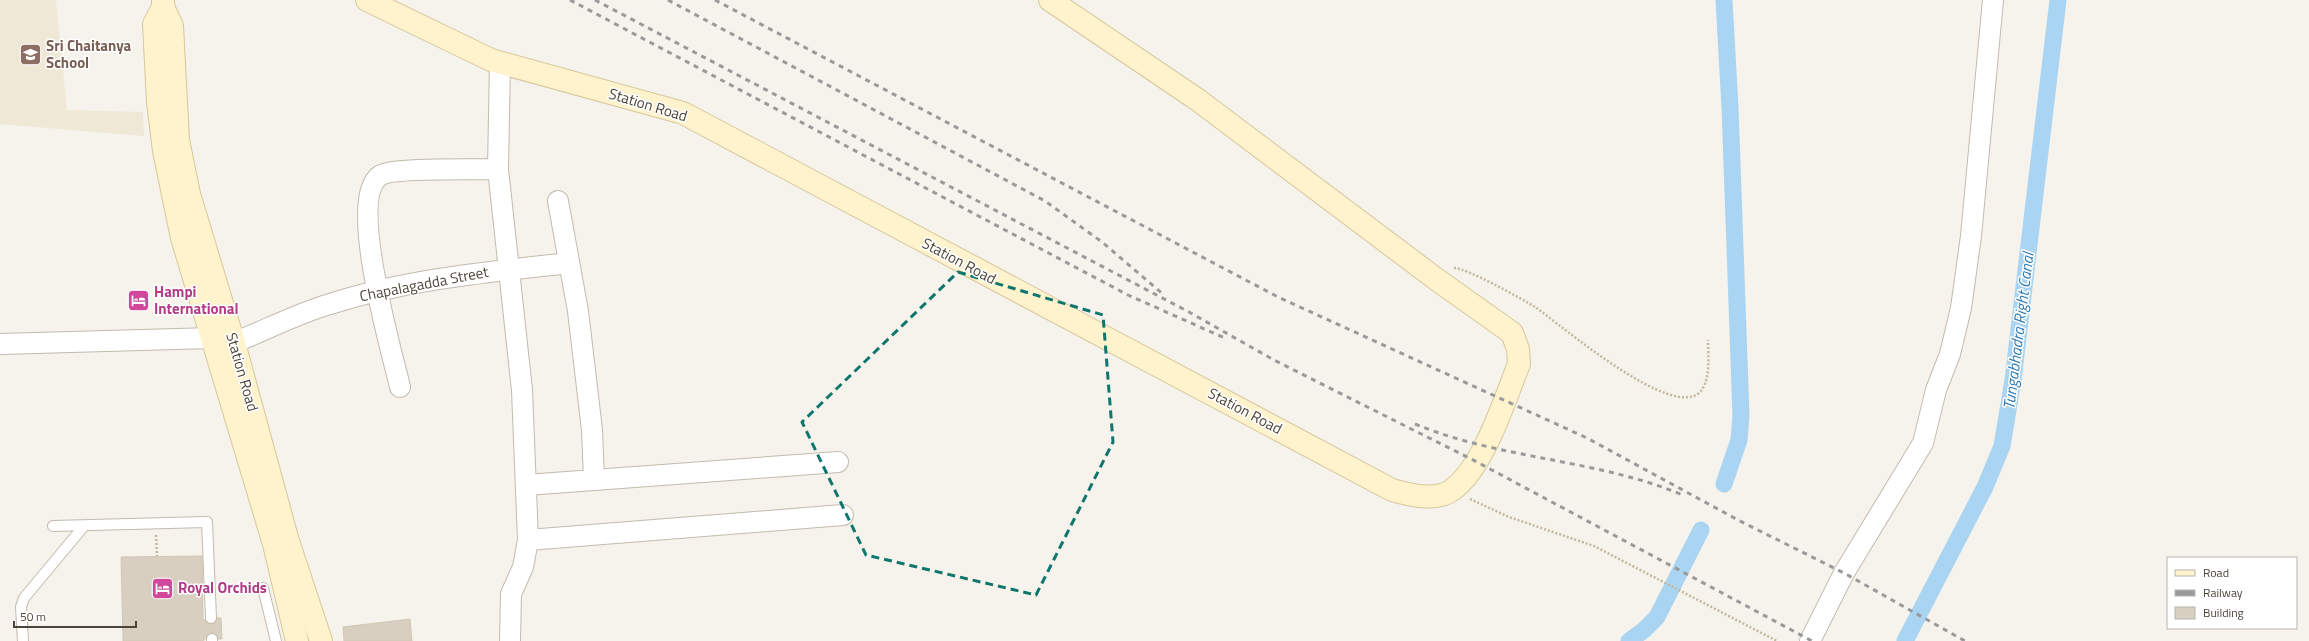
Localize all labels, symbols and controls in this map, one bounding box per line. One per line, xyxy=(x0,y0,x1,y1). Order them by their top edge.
place label: Sri Chaitanya School xyxy=(46,34,132,74)
school or university icon: Sri Chaitanya School xyxy=(18,42,44,68)
street label: Station Road xyxy=(606,82,690,127)
street label: Station Road xyxy=(918,231,1000,290)
water label: Tungabhadra Right Canal xyxy=(1996,250,2040,411)
street label: Chapalagadda Street xyxy=(358,260,491,307)
place label: Hampi International xyxy=(154,280,239,320)
hotel icon: Hampi International xyxy=(125,288,151,314)
street label: Station Road xyxy=(220,330,265,414)
street label: Station Road xyxy=(1204,381,1286,440)
legend xyxy=(2167,557,2297,629)
text: Road xyxy=(2203,563,2229,582)
hotel icon: Royal Orchids xyxy=(149,575,175,601)
place label: Royal Orchids xyxy=(178,576,267,599)
text: Railway xyxy=(2203,583,2243,602)
scale bar xyxy=(14,603,136,629)
text: Building xyxy=(2203,603,2244,622)
text: 50 m xyxy=(20,607,46,626)

